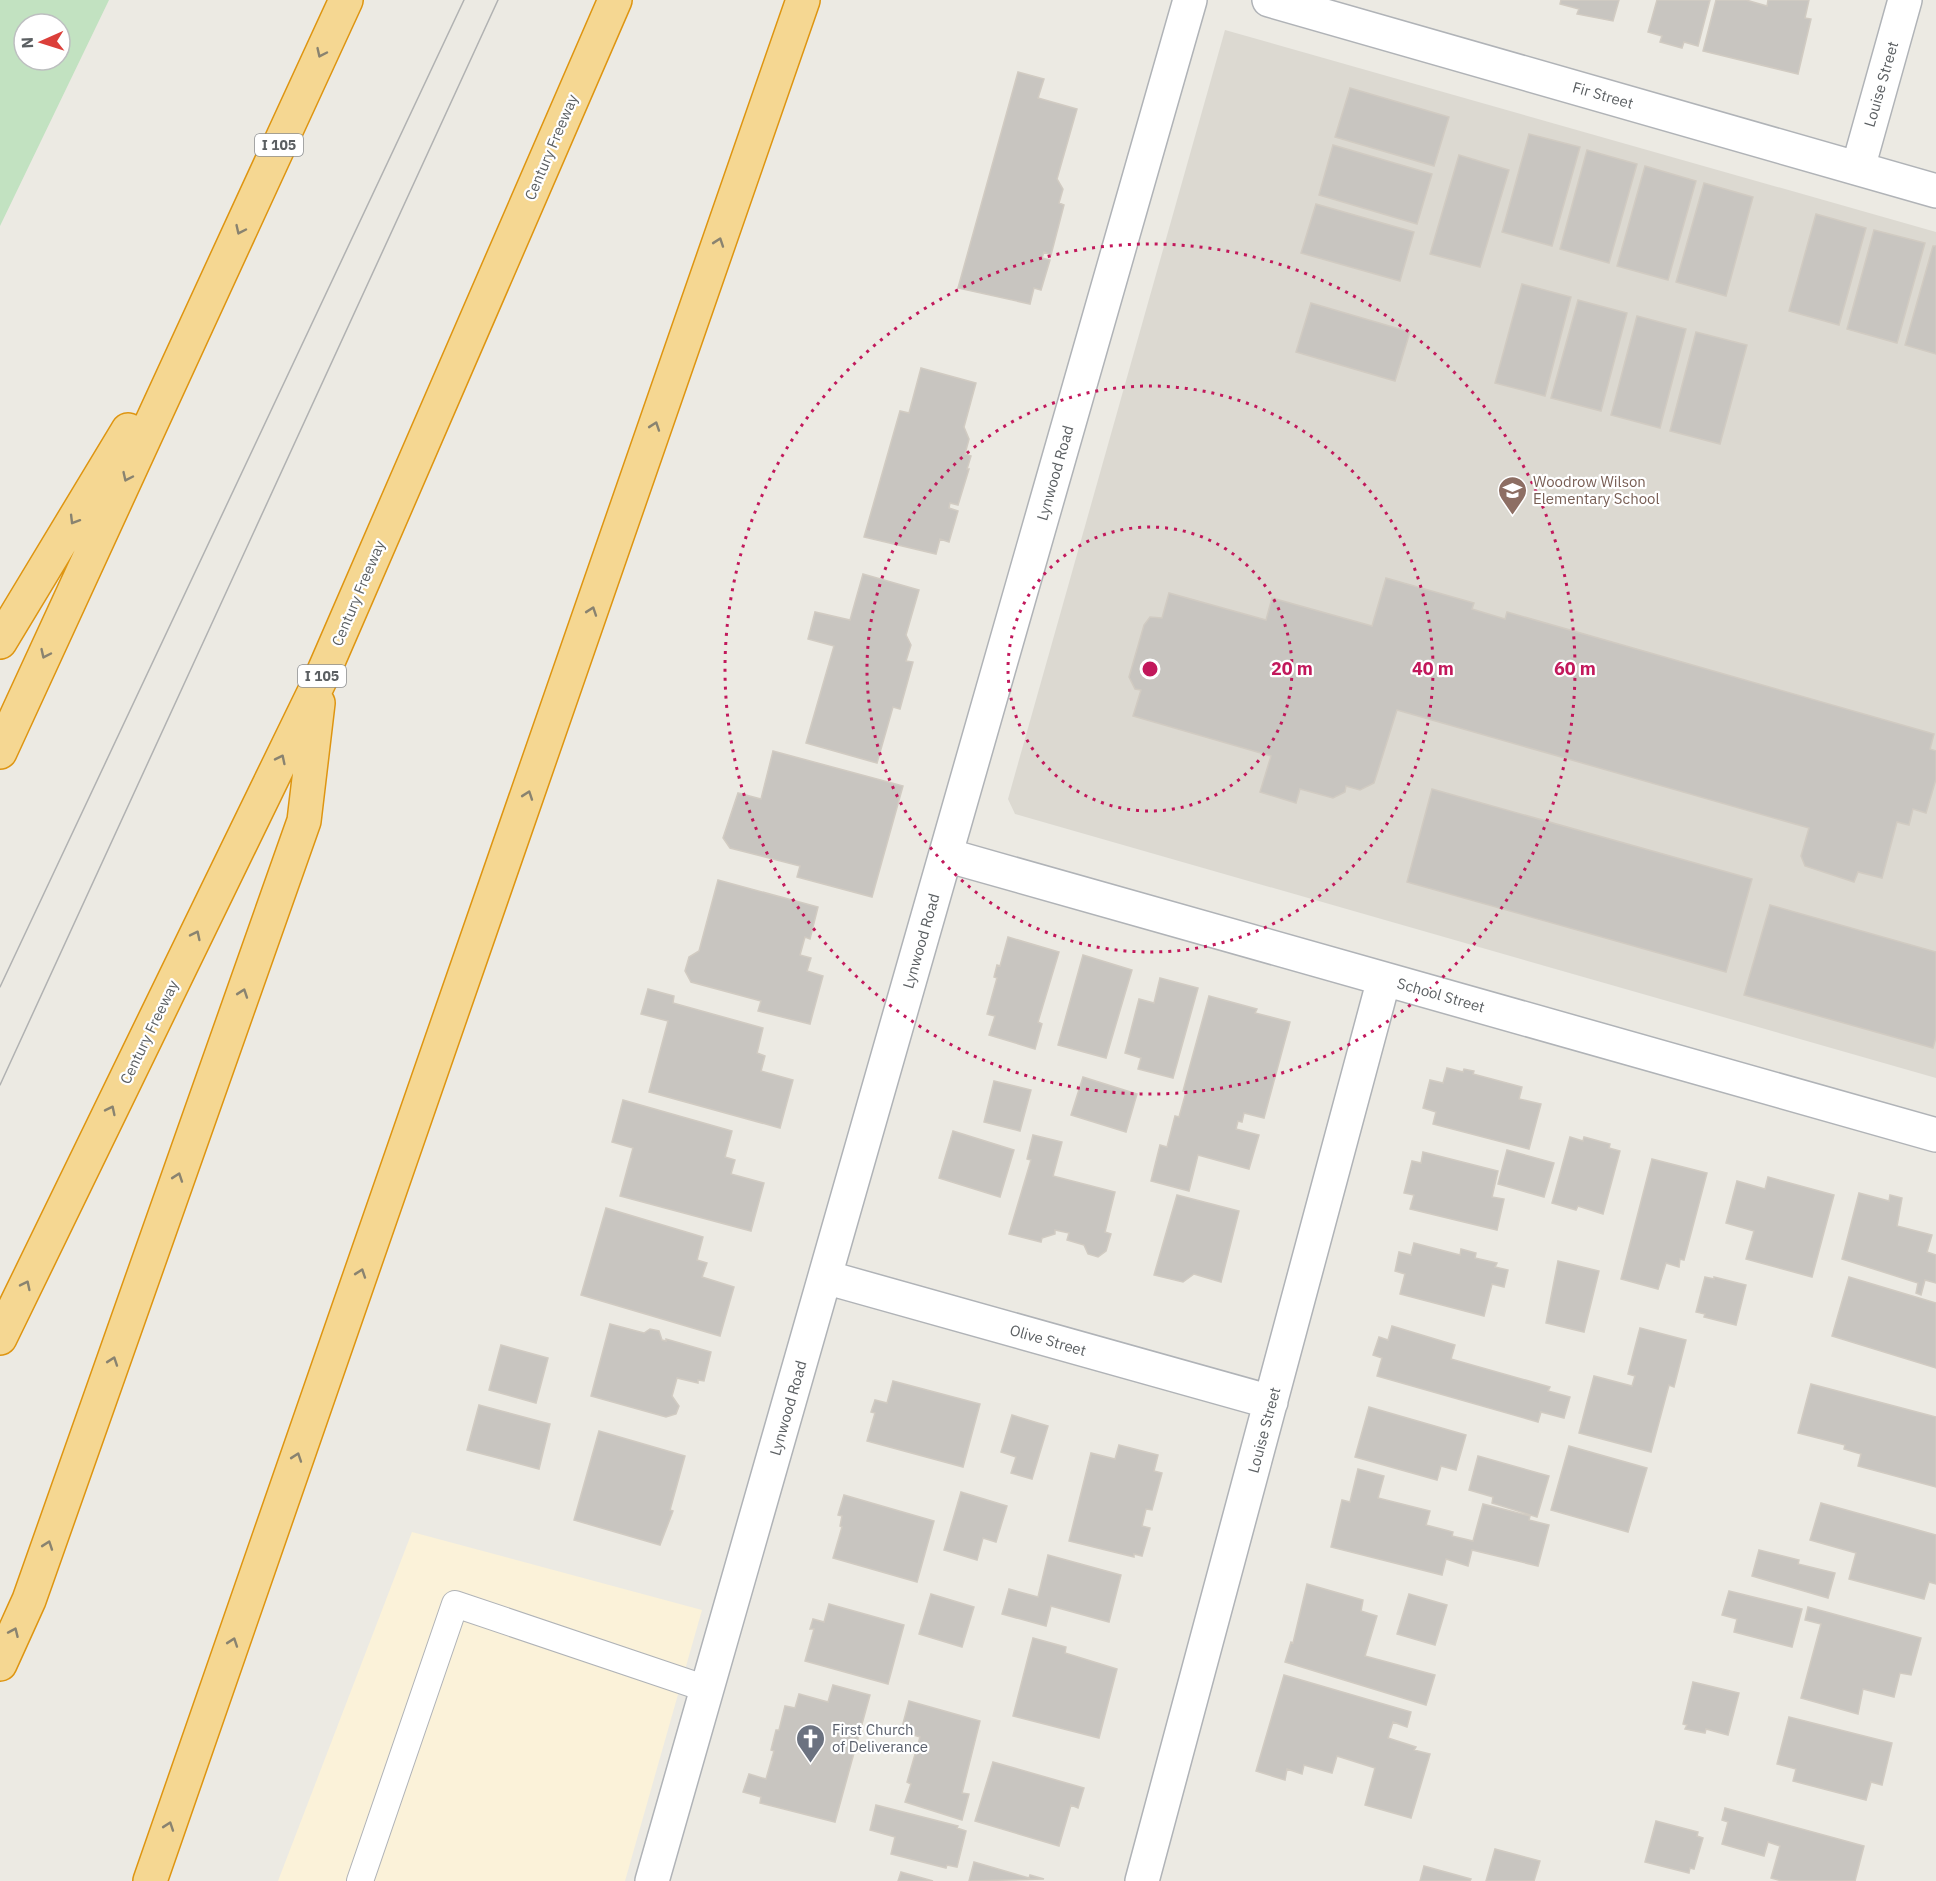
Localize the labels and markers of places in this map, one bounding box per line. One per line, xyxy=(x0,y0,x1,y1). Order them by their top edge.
place label: Woodrow Wilson Elementary School xyxy=(1533,472,1660,508)
school or university icon: Woodrow Wilson Elementary School xyxy=(1496,474,1528,516)
centre of rings xyxy=(1140,659,1160,679)
place label: First Church of Deliverance xyxy=(832,1720,928,1756)
church icon: First Church of Deliverance xyxy=(795,1722,827,1764)

